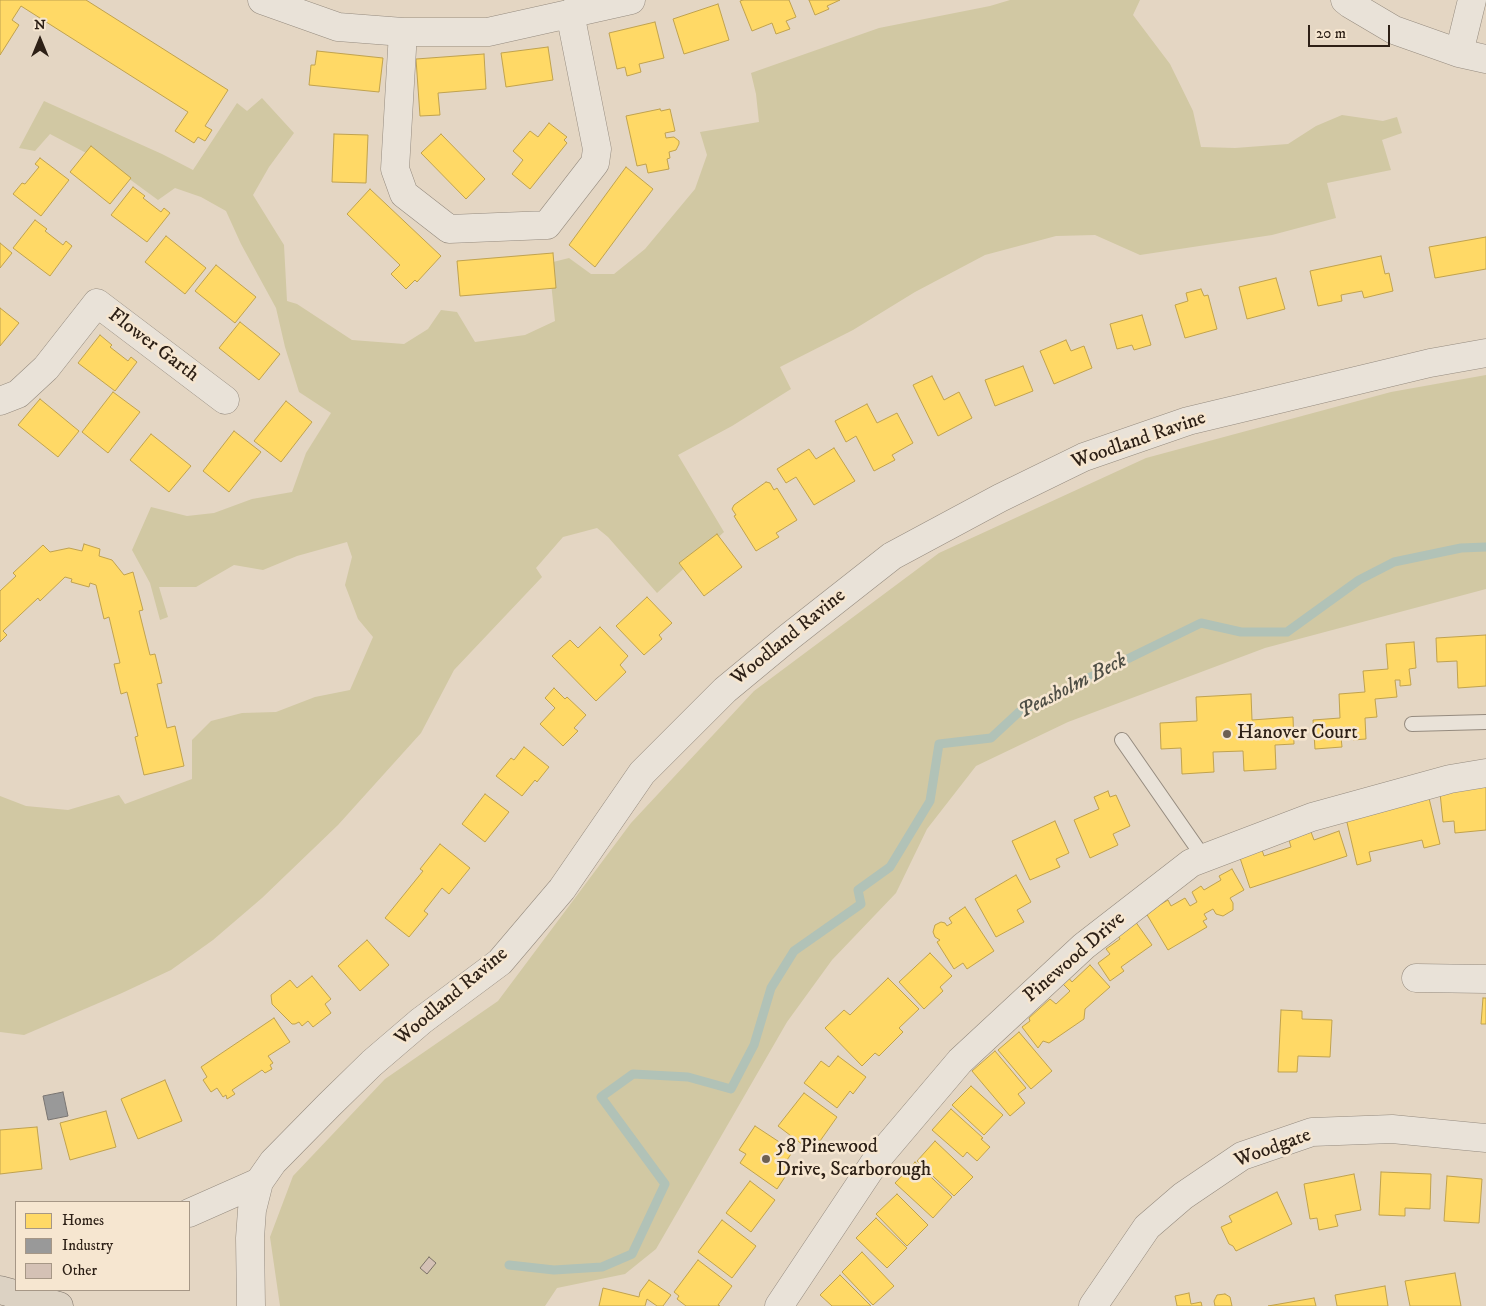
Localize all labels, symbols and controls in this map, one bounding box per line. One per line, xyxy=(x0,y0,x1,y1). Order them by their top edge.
north arrow xyxy=(15,15,65,65)
scale bar xyxy=(1311,15,1394,47)
text: N xyxy=(34,16,46,34)
text: 20 m xyxy=(1316,24,1346,43)
street label: Flower Garth xyxy=(103,304,203,388)
street label: Woodland Ravine xyxy=(1069,407,1209,475)
street label: Woodland Ravine xyxy=(727,585,851,691)
water label: Peasholm Beck xyxy=(1015,649,1131,725)
place label: Hanover Court xyxy=(1237,722,1358,746)
marker: Hanover Court xyxy=(1221,728,1233,740)
street label: Pinewood Drive xyxy=(1019,907,1131,1009)
street label: Woodland Ravine xyxy=(391,943,513,1051)
street label: Woodgate xyxy=(1231,1124,1315,1174)
place label: 58 Pinewood Drive, Scarborough xyxy=(776,1136,931,1183)
marker: 58 Pinewood Drive, Scarborough xyxy=(760,1153,772,1165)
legend xyxy=(15,1201,190,1291)
text: Homes xyxy=(62,1211,104,1230)
text: Industry xyxy=(62,1236,113,1255)
text: Other xyxy=(62,1261,97,1280)

